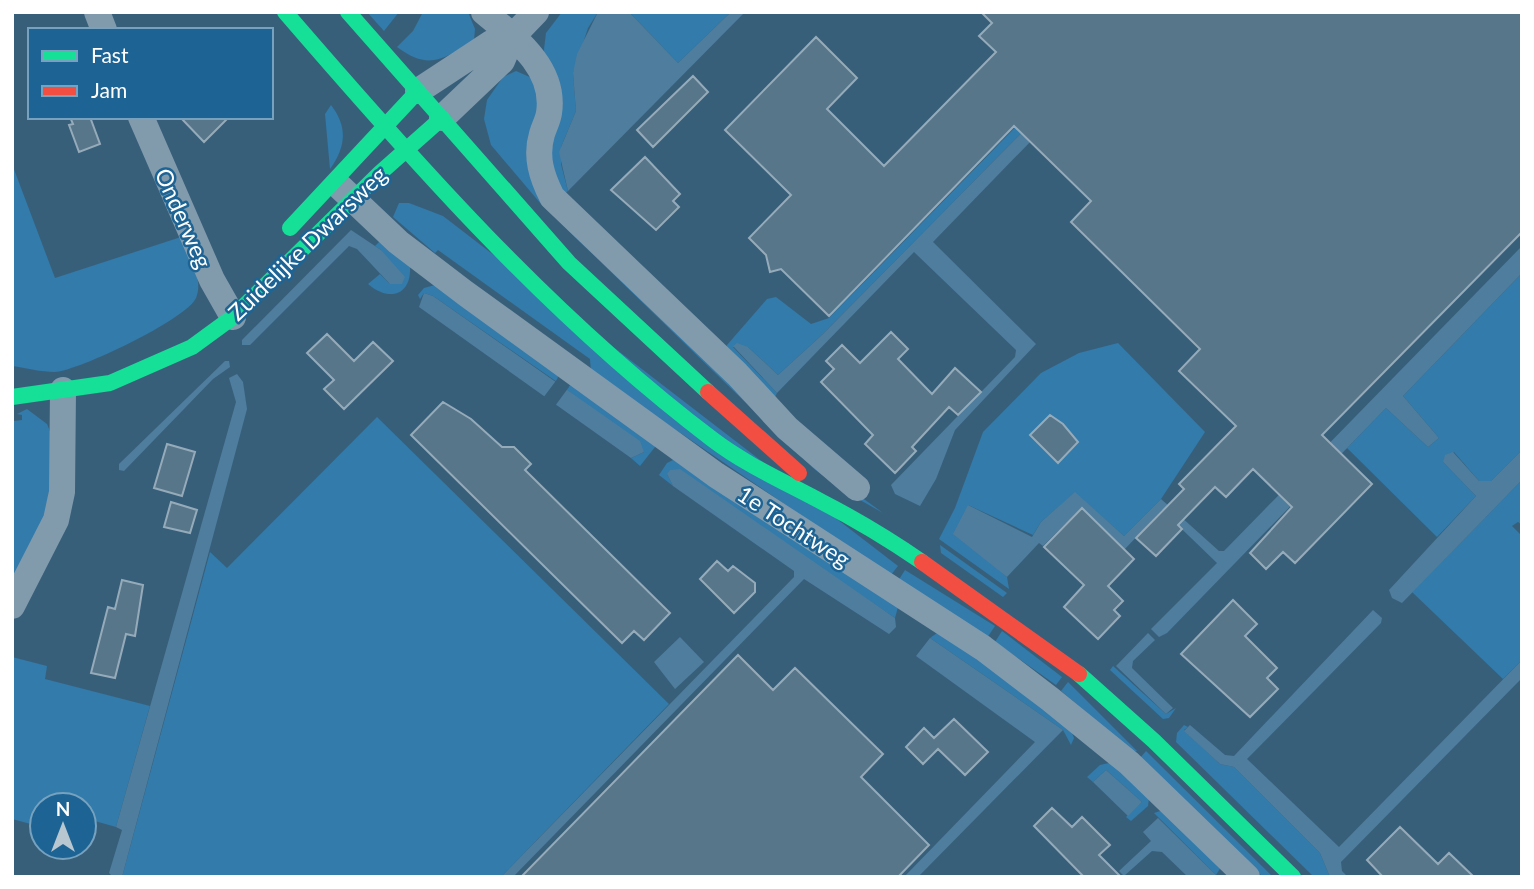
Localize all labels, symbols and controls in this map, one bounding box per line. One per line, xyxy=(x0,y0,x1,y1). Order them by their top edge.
legend xyxy=(28,28,273,119)
text: Fast xyxy=(91,42,129,67)
text: Jam xyxy=(91,77,127,102)
street label: Zuidelijke Dwarsweg xyxy=(222,160,392,326)
street label: Onderweg xyxy=(150,164,218,272)
street label: 1e Tochtweg xyxy=(733,479,855,573)
north arrow xyxy=(28,791,98,861)
text: N xyxy=(56,797,70,820)

